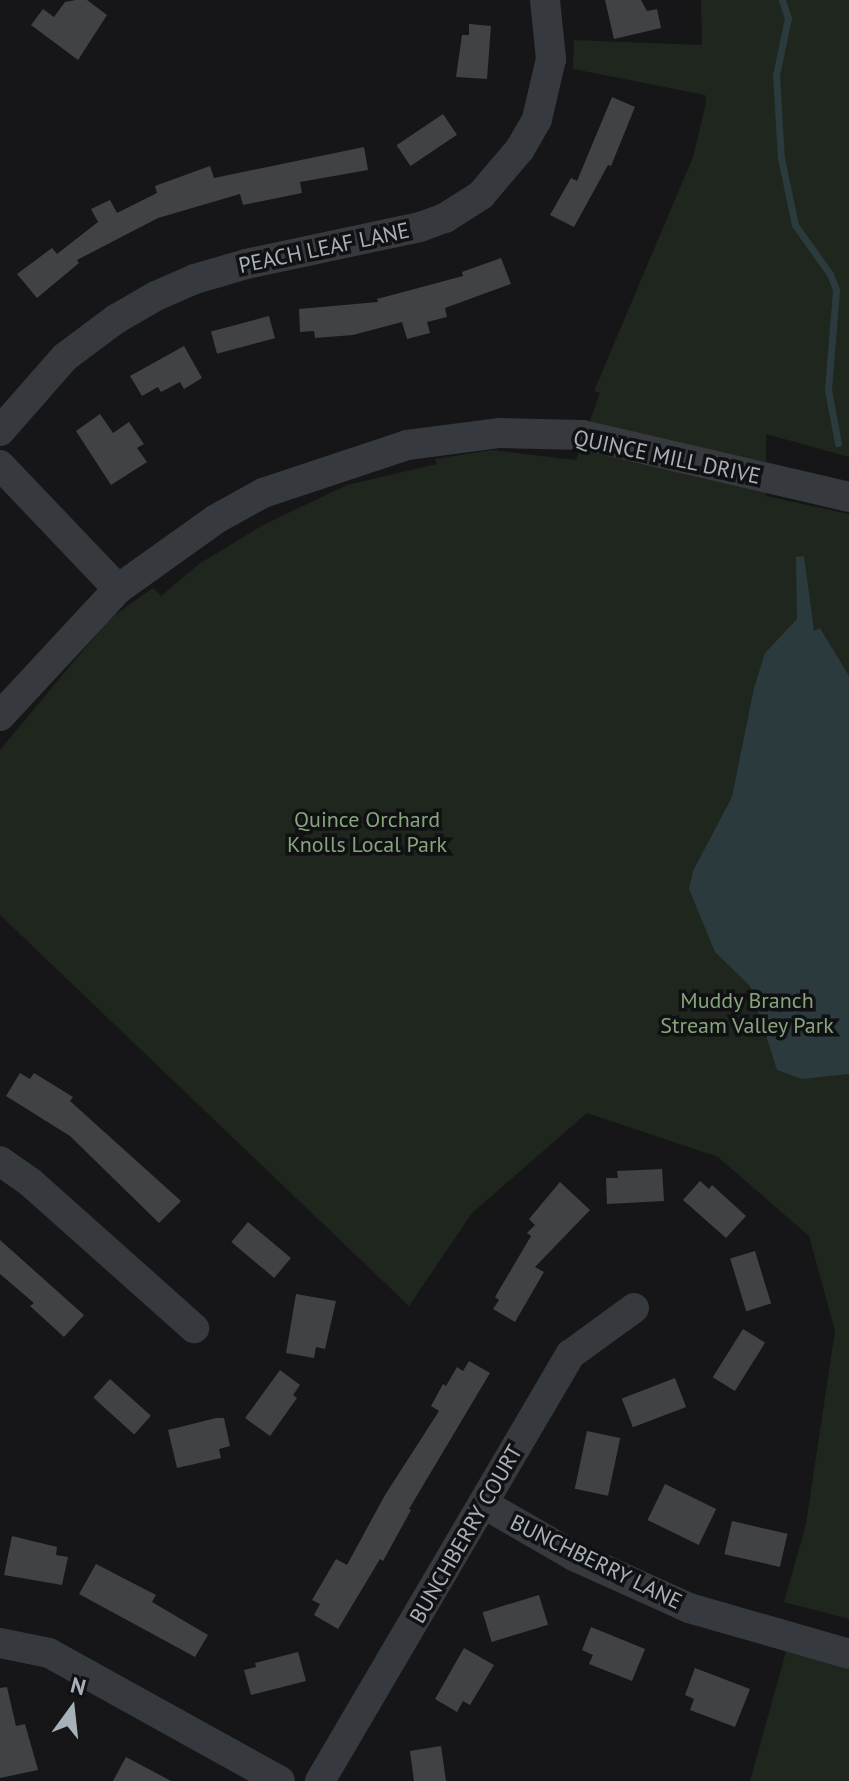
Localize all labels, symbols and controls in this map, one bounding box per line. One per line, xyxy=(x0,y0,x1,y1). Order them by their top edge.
street label: PEACH LEAF LANE xyxy=(236,217,412,279)
street label: QUINCE MILL DRIVE xyxy=(571,424,763,490)
park label: Quince Orchard Knolls Local Park xyxy=(287,806,447,858)
park label: Muddy Branch Stream Valley Park xyxy=(660,987,834,1038)
street label: BUNCHBERRY COURT xyxy=(404,1440,528,1628)
street label: BUNCHBERRY LANE xyxy=(506,1509,686,1615)
north arrow xyxy=(32,1669,112,1749)
text: N xyxy=(68,1670,89,1701)

